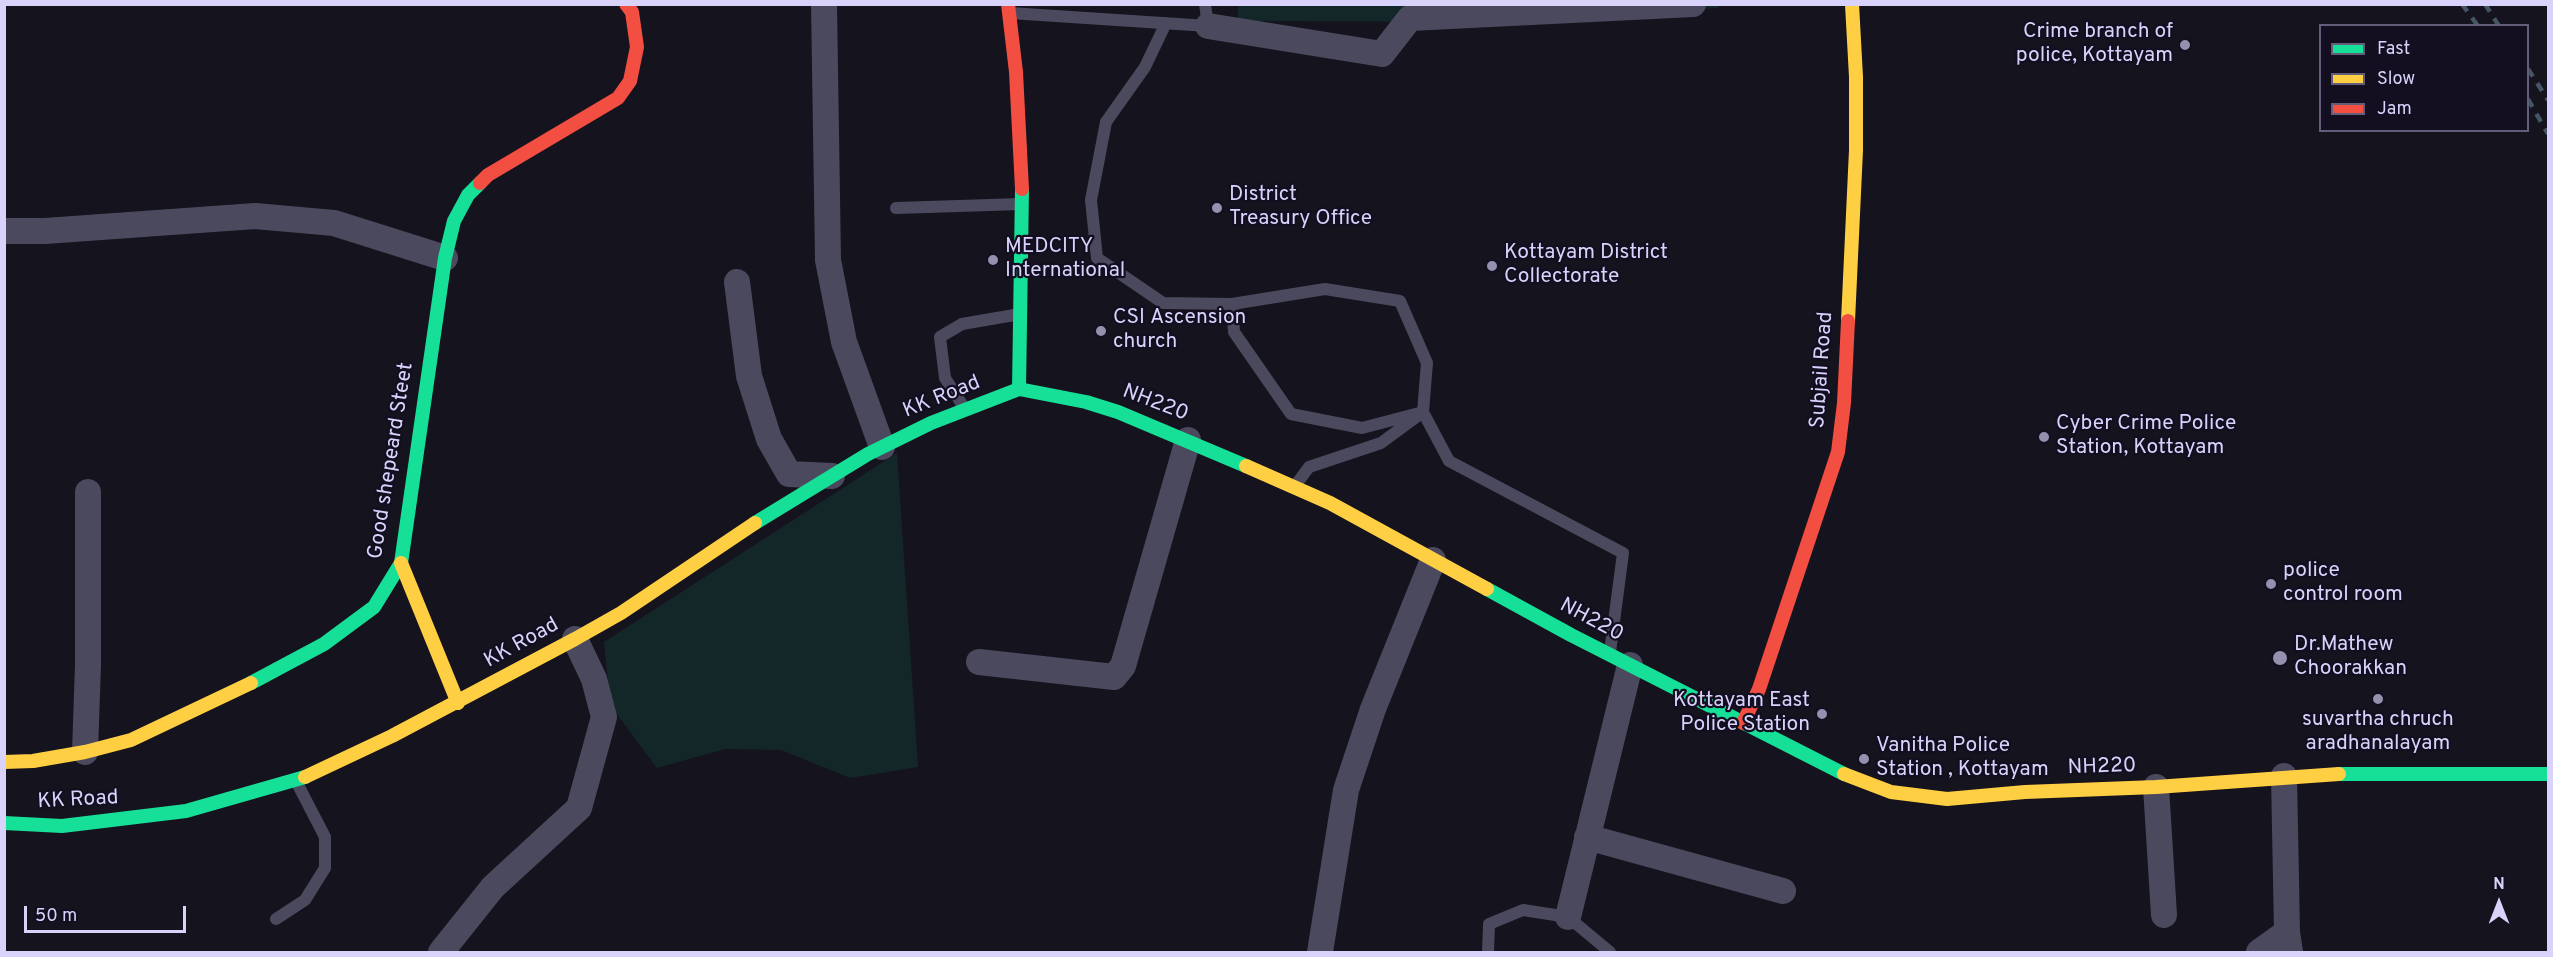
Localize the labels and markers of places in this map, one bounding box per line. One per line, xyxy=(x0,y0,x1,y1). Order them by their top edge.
place label: Crime branch of police, Kottayam xyxy=(2016,20,2173,70)
marker: Crime branch of police, Kottayam xyxy=(2178,38,2192,52)
place label: District Treasury Office xyxy=(1229,183,1372,233)
marker: District Treasury Office xyxy=(1210,201,1224,215)
place label: MEDCITY International xyxy=(1005,235,1125,285)
place label: Kottayam District Collectorate xyxy=(1504,241,1668,291)
marker: MEDCITY International xyxy=(986,253,1000,267)
marker: Kottayam District Collectorate xyxy=(1485,259,1499,273)
place label: CSI Ascension church xyxy=(1113,306,1246,356)
marker: CSI Ascension church xyxy=(1094,324,1108,338)
place label: Cyber Crime Police Station, Kottayam xyxy=(2056,412,2236,462)
marker: Cyber Crime Police Station, Kottayam xyxy=(2037,430,2051,444)
place label: police control room xyxy=(2283,559,2403,609)
marker: police control room xyxy=(2264,577,2278,591)
place label: Dr.Mathew Choorakkan xyxy=(2294,633,2407,683)
marker: Dr.Mathew Choorakkan xyxy=(2271,649,2289,667)
place label: Kottayam East Police Station xyxy=(1673,689,1810,739)
marker: suvartha chruch aradhanalayam xyxy=(2371,692,2385,706)
marker: Kottayam East Police Station xyxy=(1815,707,1829,721)
place label: suvartha chruch aradhanalayam xyxy=(2302,708,2454,758)
place label: Vanitha Police Station , Kottayam xyxy=(1876,734,2049,784)
marker: Vanitha Police Station , Kottayam xyxy=(1857,752,1871,766)

